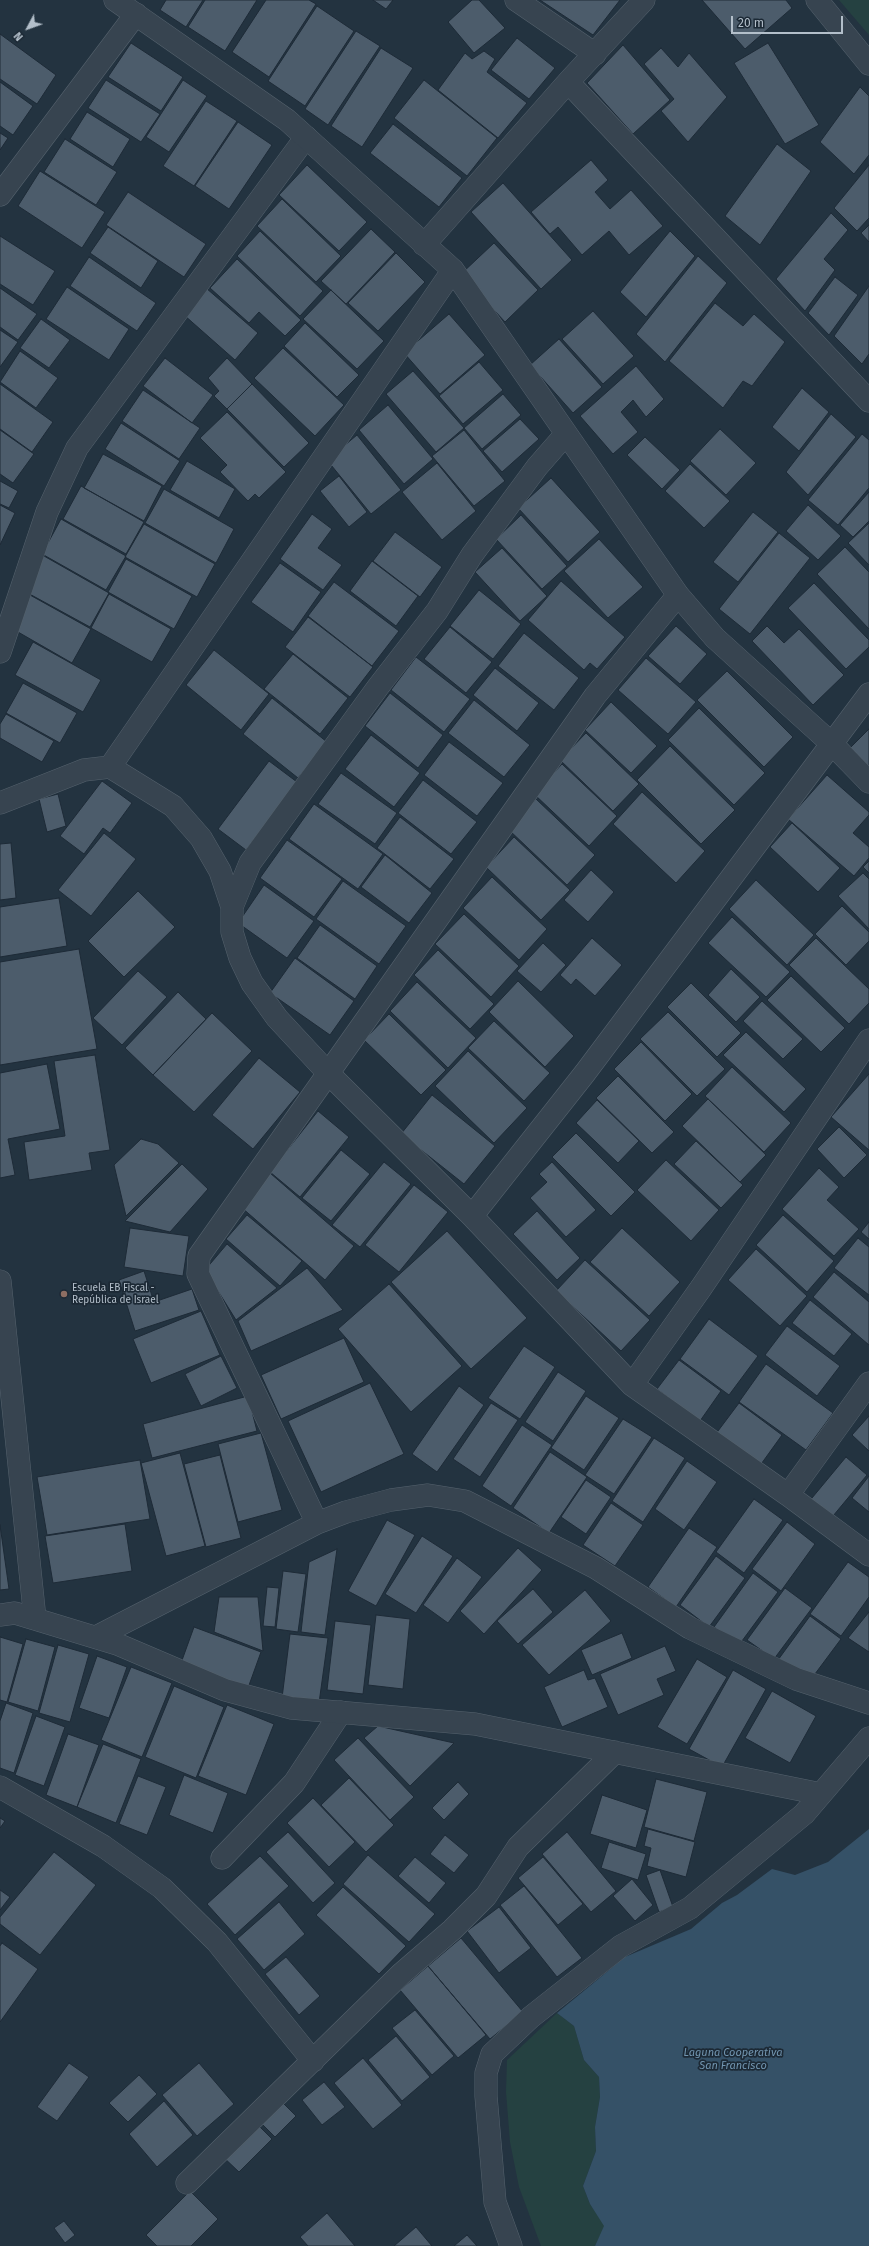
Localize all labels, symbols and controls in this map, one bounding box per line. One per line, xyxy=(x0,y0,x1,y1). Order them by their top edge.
north arrow xyxy=(8,8,48,48)
scale bar xyxy=(733,8,845,34)
text: 20 m xyxy=(738,16,764,30)
text: N xyxy=(11,29,26,43)
place label: Escuela EB Fiscal - República de Israel xyxy=(72,1282,159,1306)
marker: Escuela EB Fiscal - República de Israel xyxy=(59,1289,69,1299)
water label: Laguna Cooperativa San Francisco xyxy=(684,2046,782,2072)

